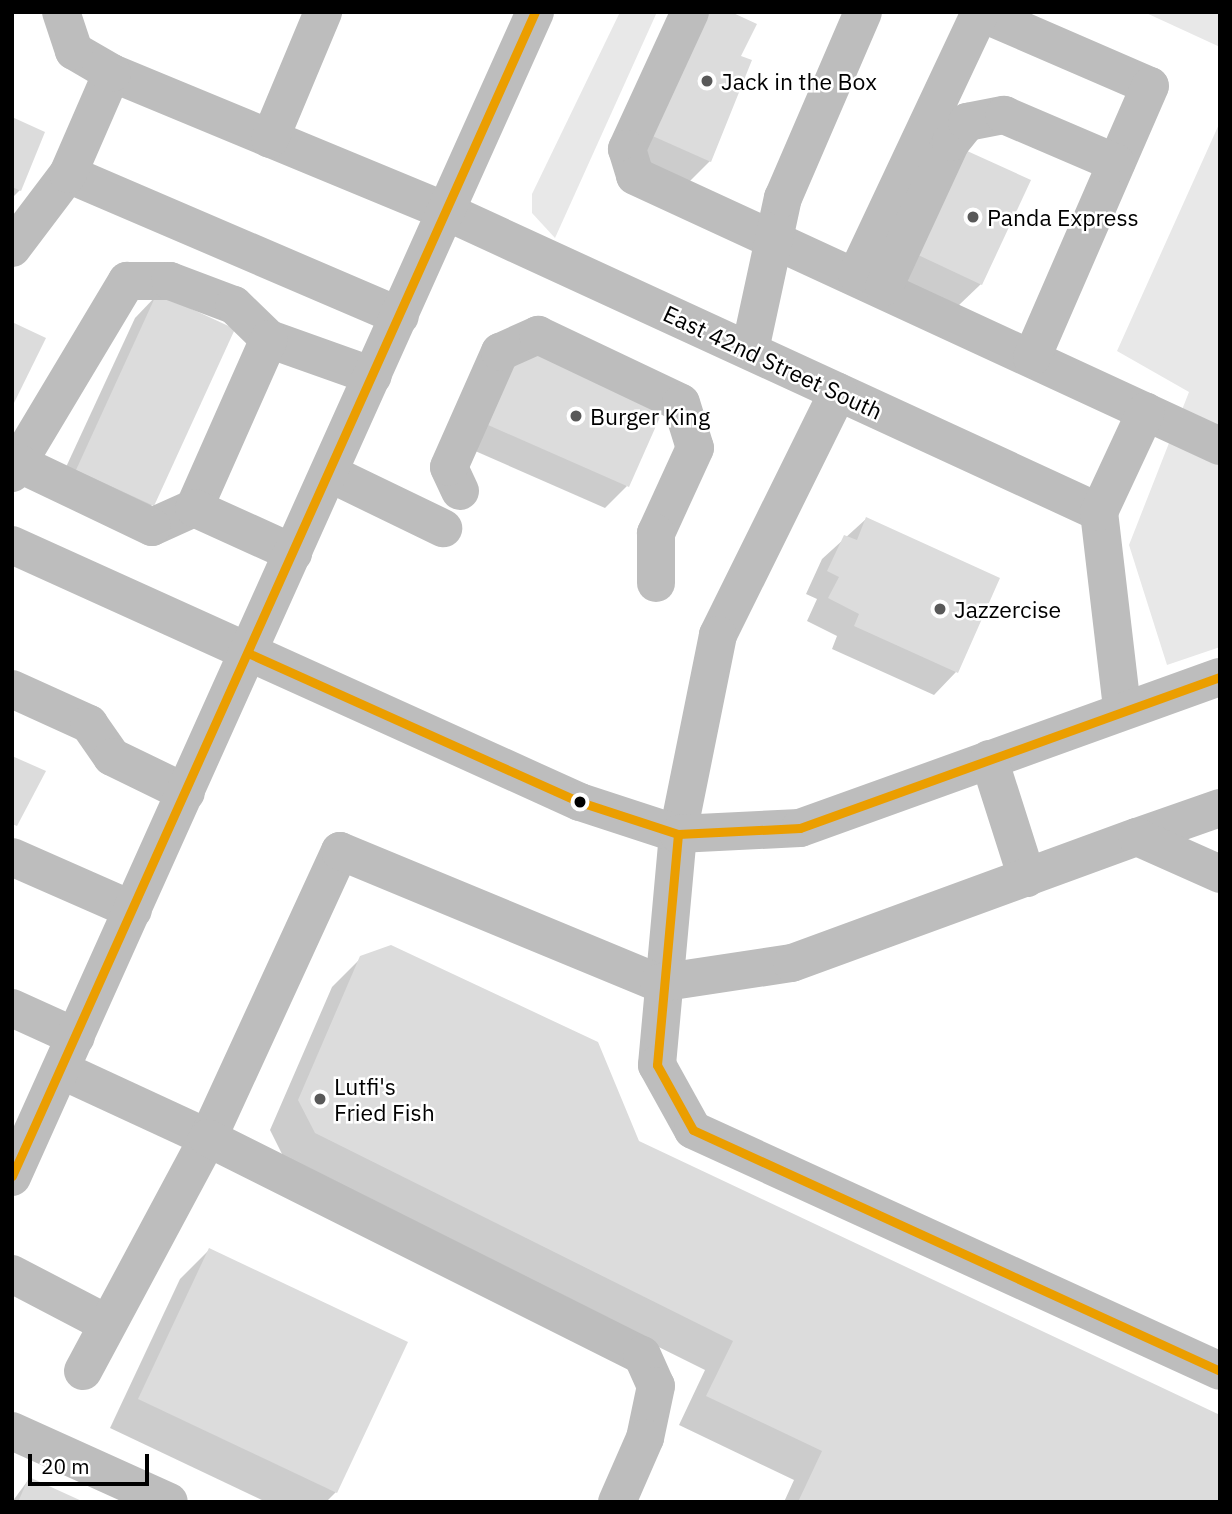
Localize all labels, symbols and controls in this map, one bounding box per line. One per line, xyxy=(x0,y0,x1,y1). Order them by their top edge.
place label: Jack in the Box xyxy=(721,67,877,95)
marker: Jack in the Box xyxy=(699,73,715,89)
place label: Panda Express xyxy=(987,203,1139,231)
marker: Panda Express xyxy=(965,209,981,225)
street label: East 42nd Street South xyxy=(659,299,887,425)
place label: Burger King xyxy=(590,402,710,430)
marker: Burger King xyxy=(568,408,584,424)
place label: Jazzercise xyxy=(954,595,1061,623)
marker: Jazzercise xyxy=(932,601,948,617)
unlabelled marker xyxy=(573,795,587,809)
place label: Lutfi's Fried Fish xyxy=(334,1072,435,1126)
marker: Lutfi's Fried Fish xyxy=(312,1091,328,1107)
scale bar xyxy=(32,1440,152,1484)
text: 20 m xyxy=(41,1452,90,1480)

